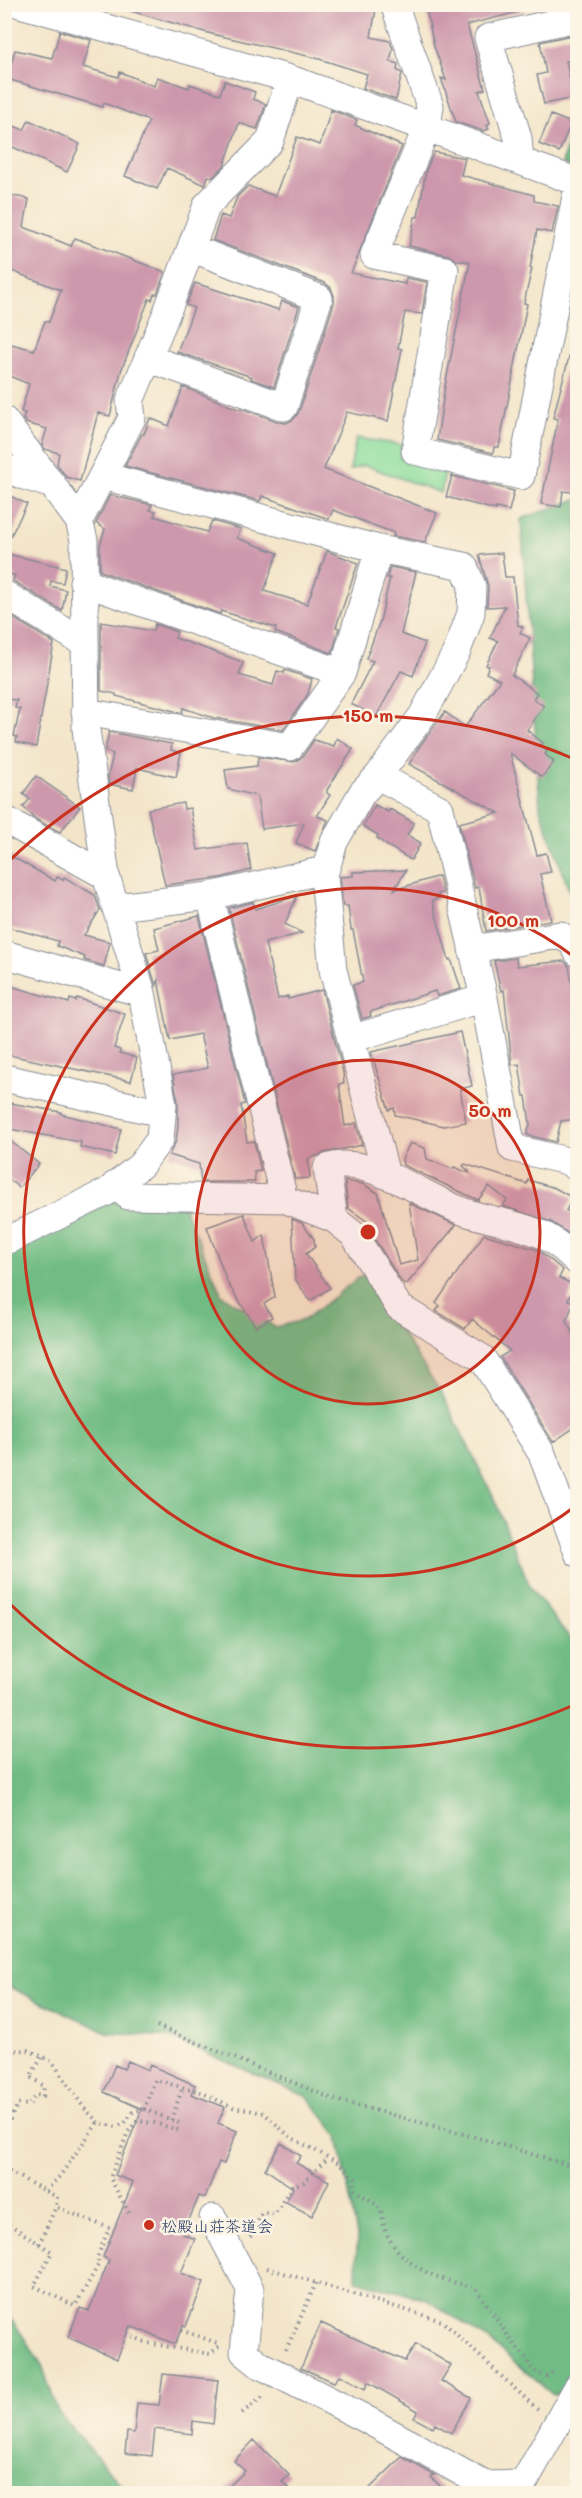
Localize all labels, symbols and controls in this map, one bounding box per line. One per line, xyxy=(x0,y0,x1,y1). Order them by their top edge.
text: 150 m xyxy=(343,703,393,727)
text: 100 m xyxy=(487,908,539,932)
text: 50 m xyxy=(469,1098,511,1122)
centre of rings xyxy=(358,1222,378,1242)
place label: 松殿山荘茶道会 xyxy=(161,2215,273,2236)
marker: 松殿山荘茶道会 xyxy=(142,2218,156,2232)

